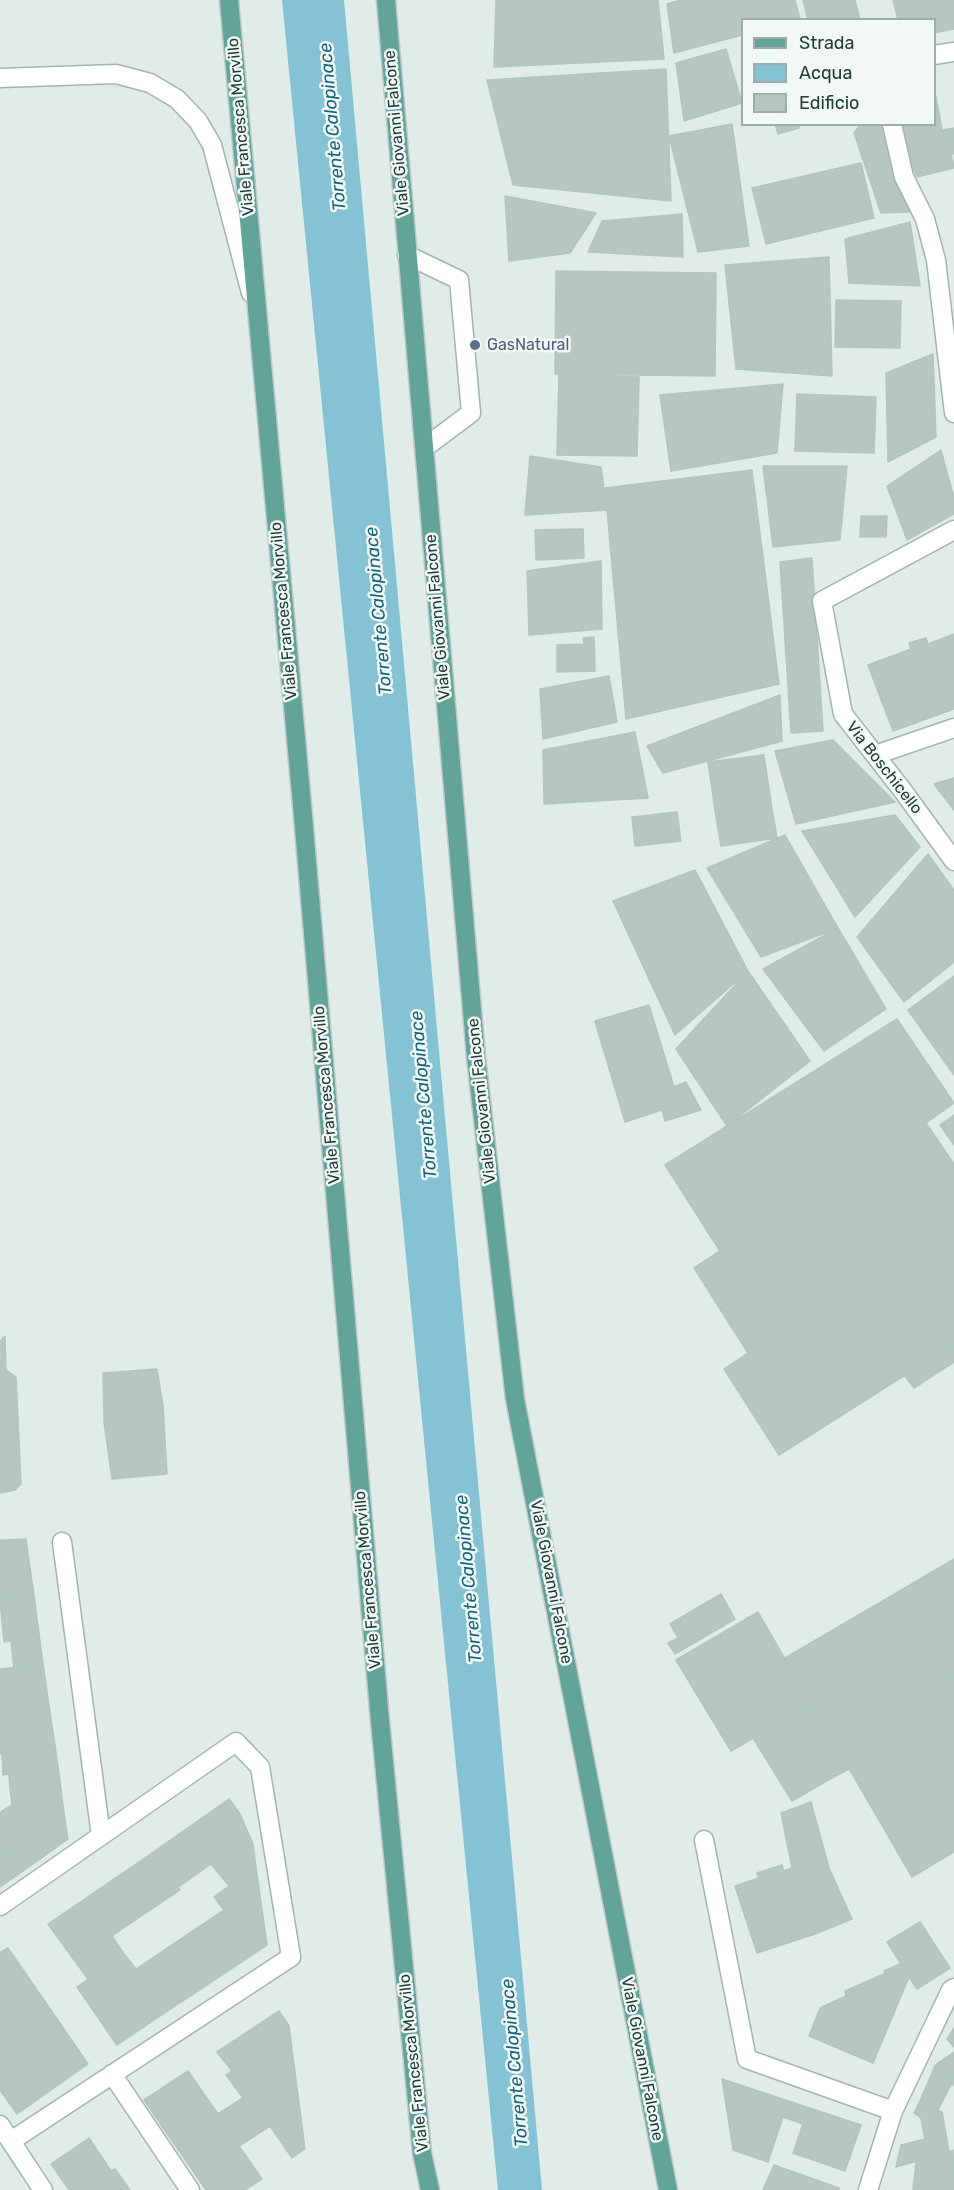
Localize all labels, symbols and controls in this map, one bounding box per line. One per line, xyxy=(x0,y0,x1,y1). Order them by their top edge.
legend xyxy=(741,18,936,126)
text: Strada xyxy=(799,32,855,54)
street label: Viale Francesca Morvillo xyxy=(224,37,258,217)
water label: Torrente Calopinace xyxy=(315,42,351,212)
street label: Viale Giovanni Falcone xyxy=(380,49,414,217)
text: Acqua xyxy=(799,62,852,84)
text: Edificio xyxy=(799,92,859,114)
place label: GasNatural xyxy=(487,335,569,355)
marker: GasNatural xyxy=(468,338,482,352)
street label: Viale Francesca Morvillo xyxy=(267,521,301,701)
water label: Torrente Calopinace xyxy=(361,526,397,696)
street label: Viale Giovanni Falcone xyxy=(421,533,455,701)
street label: Via Boschicello xyxy=(842,718,926,818)
street label: Viale Francesca Morvillo xyxy=(310,1005,344,1185)
water label: Torrente Calopinace xyxy=(406,1010,442,1180)
street label: Viale Giovanni Falcone xyxy=(464,1017,500,1185)
street label: Viale Francesca Morvillo xyxy=(351,1490,385,1670)
water label: Torrente Calopinace xyxy=(451,1494,487,1664)
street label: Viale Giovanni Falcone xyxy=(526,1499,576,1665)
street label: Viale Francesca Morvillo xyxy=(395,1973,433,2153)
street label: Viale Giovanni Falcone xyxy=(617,1976,667,2142)
water label: Torrente Calopinace xyxy=(497,1978,533,2148)

